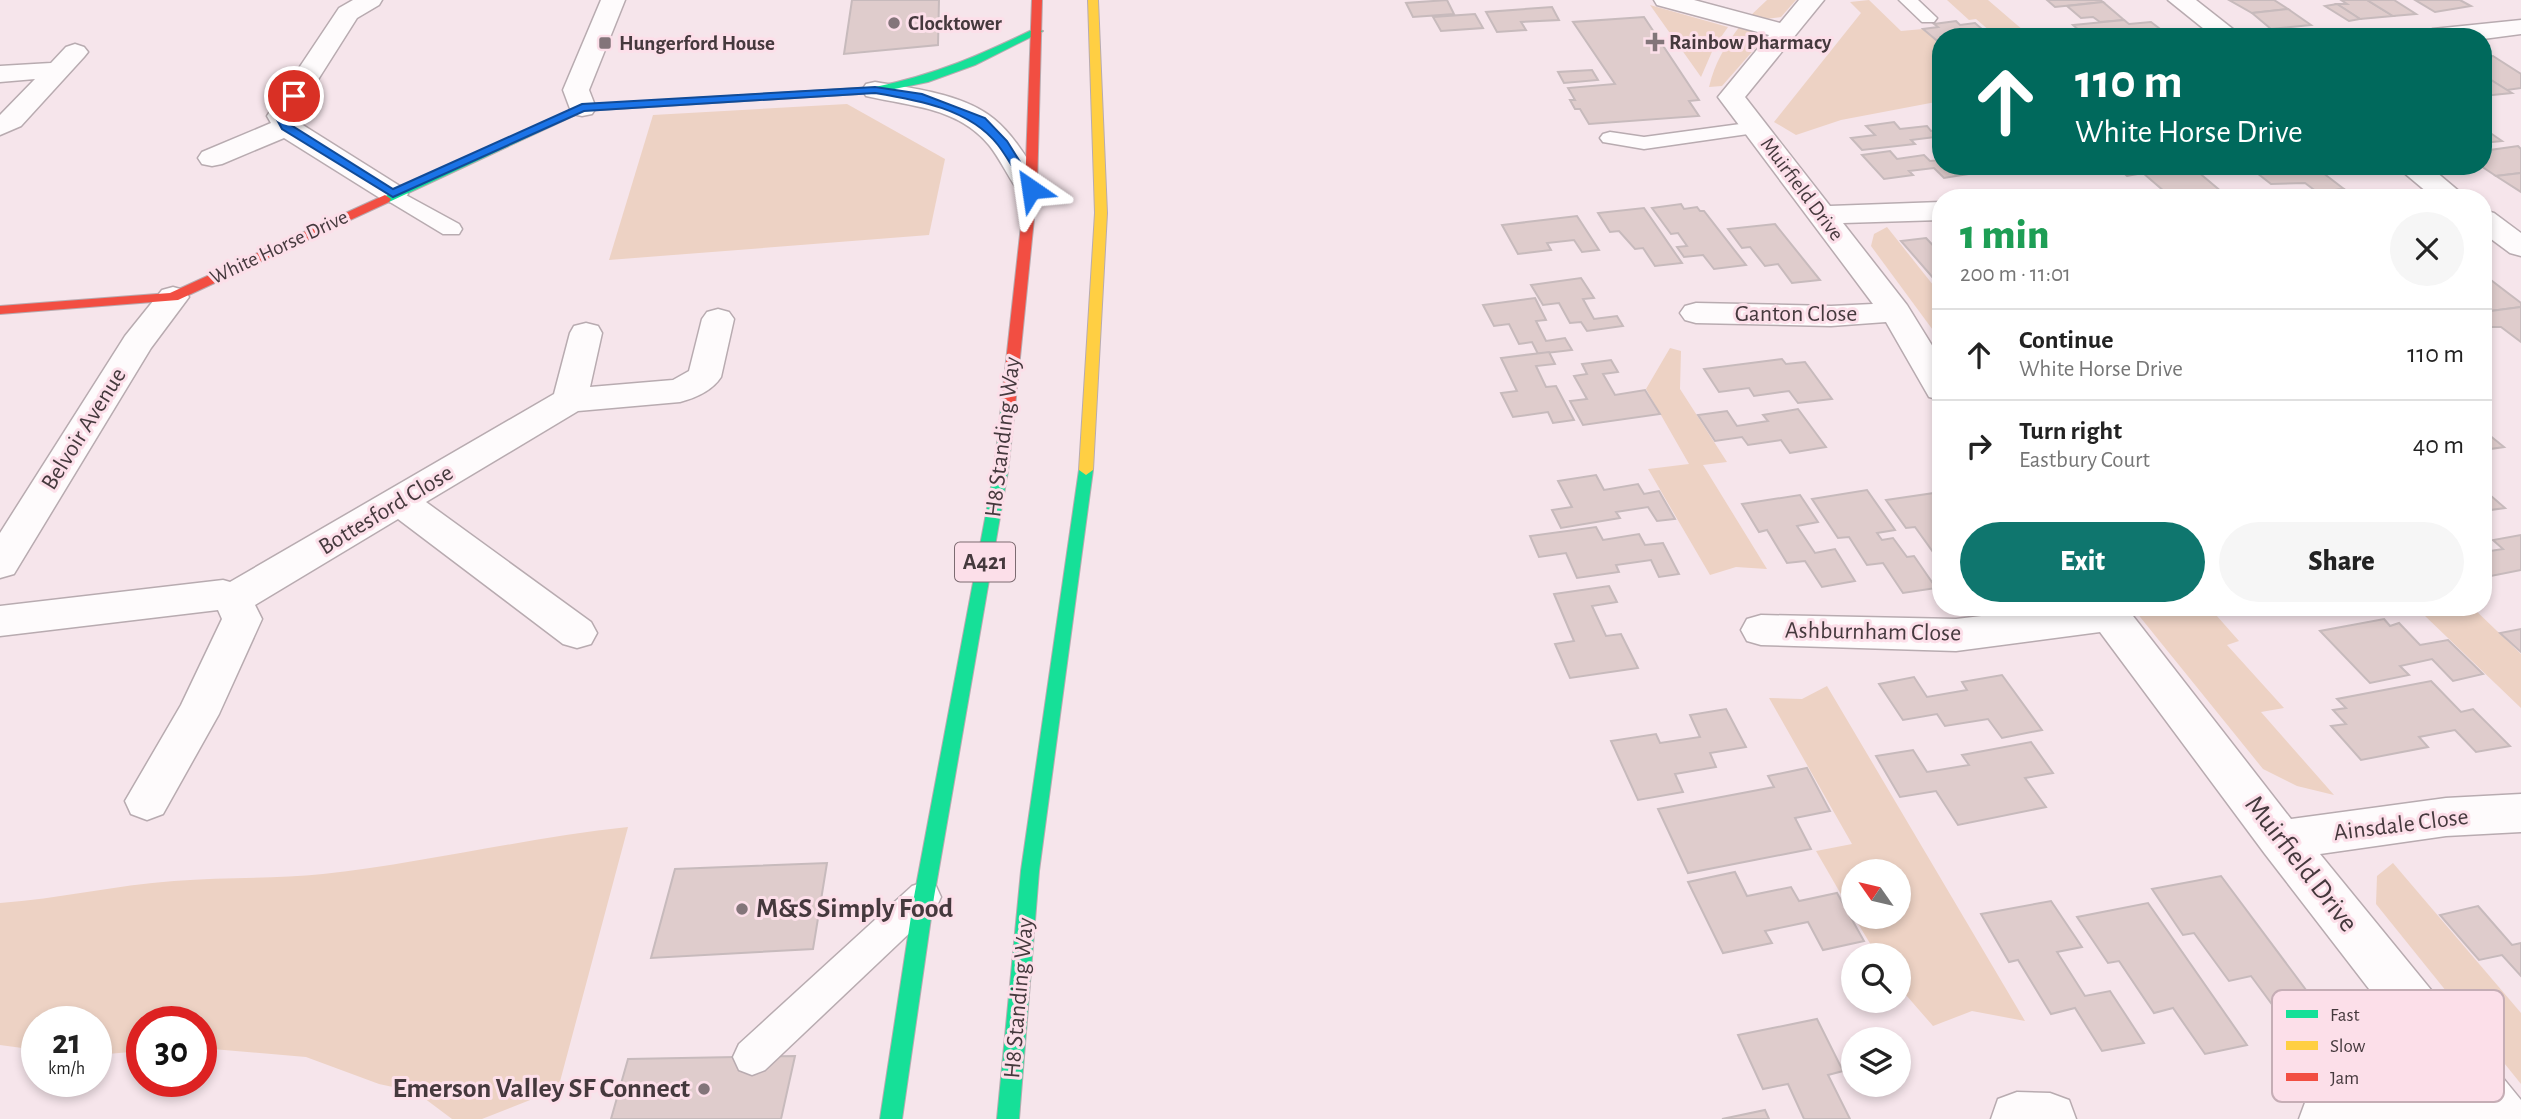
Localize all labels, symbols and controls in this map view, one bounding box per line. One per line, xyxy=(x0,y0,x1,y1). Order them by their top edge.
place label: Clocktower xyxy=(908,13,1003,34)
marker: Clocktower xyxy=(886,15,902,31)
place label: Rainbow Pharmacy xyxy=(1669,32,1832,53)
place label: Hungerford House xyxy=(619,33,775,54)
marker: Rainbow Pharmacy xyxy=(1647,34,1663,50)
marker: Hungerford House xyxy=(597,35,613,51)
icon: ahead xyxy=(1960,56,2051,147)
text: 110 m xyxy=(2075,58,2183,107)
pin xyxy=(264,66,324,126)
icon: arrive xyxy=(275,77,313,115)
text: White Horse Drive xyxy=(2075,116,2303,148)
street label: Muirfield Drive xyxy=(1757,133,1847,245)
position arrow xyxy=(994,152,1068,226)
street label: White Horse Drive xyxy=(207,206,351,288)
button: close xyxy=(2390,212,2464,286)
text: 1 min xyxy=(1960,214,2049,256)
text: 200 m · 11:01 xyxy=(1960,263,2071,286)
street label: Ganton Close xyxy=(1735,302,1857,326)
text: Continue xyxy=(2019,327,2114,353)
icon: ahead xyxy=(1960,336,1998,374)
text: 110 m xyxy=(2407,341,2464,367)
street label: H8 Standing Way xyxy=(981,355,1025,519)
text: White Horse Drive xyxy=(2019,358,2183,381)
street label: Belvoir Avenue xyxy=(37,364,131,494)
text: Turn right xyxy=(2019,418,2122,444)
icon: right xyxy=(1960,427,1998,465)
text: 40 m xyxy=(2413,432,2464,458)
text: Eastbury Court xyxy=(2019,449,2150,472)
street label: Bottesford Close xyxy=(315,461,457,559)
button: Exit xyxy=(1960,522,2205,602)
button: Share xyxy=(2219,522,2464,602)
road number: A421 xyxy=(955,542,1015,582)
street label: Ashburnham Close xyxy=(1785,618,1961,646)
street label: Muirfield Drive xyxy=(2239,791,2363,937)
street label: Ainsdale Close xyxy=(2332,805,2470,845)
north arrow xyxy=(1841,859,1911,929)
map controls xyxy=(1841,859,1911,1097)
place label: M&S Simply Food xyxy=(756,895,954,923)
marker: M&S Simply Food xyxy=(734,901,750,917)
street label: H8 Standing Way xyxy=(1000,917,1038,1079)
button: search xyxy=(1841,943,1911,1013)
legend xyxy=(2272,990,2504,1102)
speed limit sign: 30 xyxy=(126,1006,217,1097)
text: Fast xyxy=(2330,1006,2360,1025)
text: 21 xyxy=(52,1025,81,1060)
button: layers xyxy=(1841,1027,1911,1097)
text: Slow xyxy=(2330,1037,2366,1056)
text: km/h xyxy=(48,1060,85,1078)
text: Jam xyxy=(2330,1069,2359,1088)
place label: Emerson Valley SF Connect xyxy=(392,1075,691,1103)
marker: Emerson Valley SF Connect xyxy=(696,1081,712,1097)

